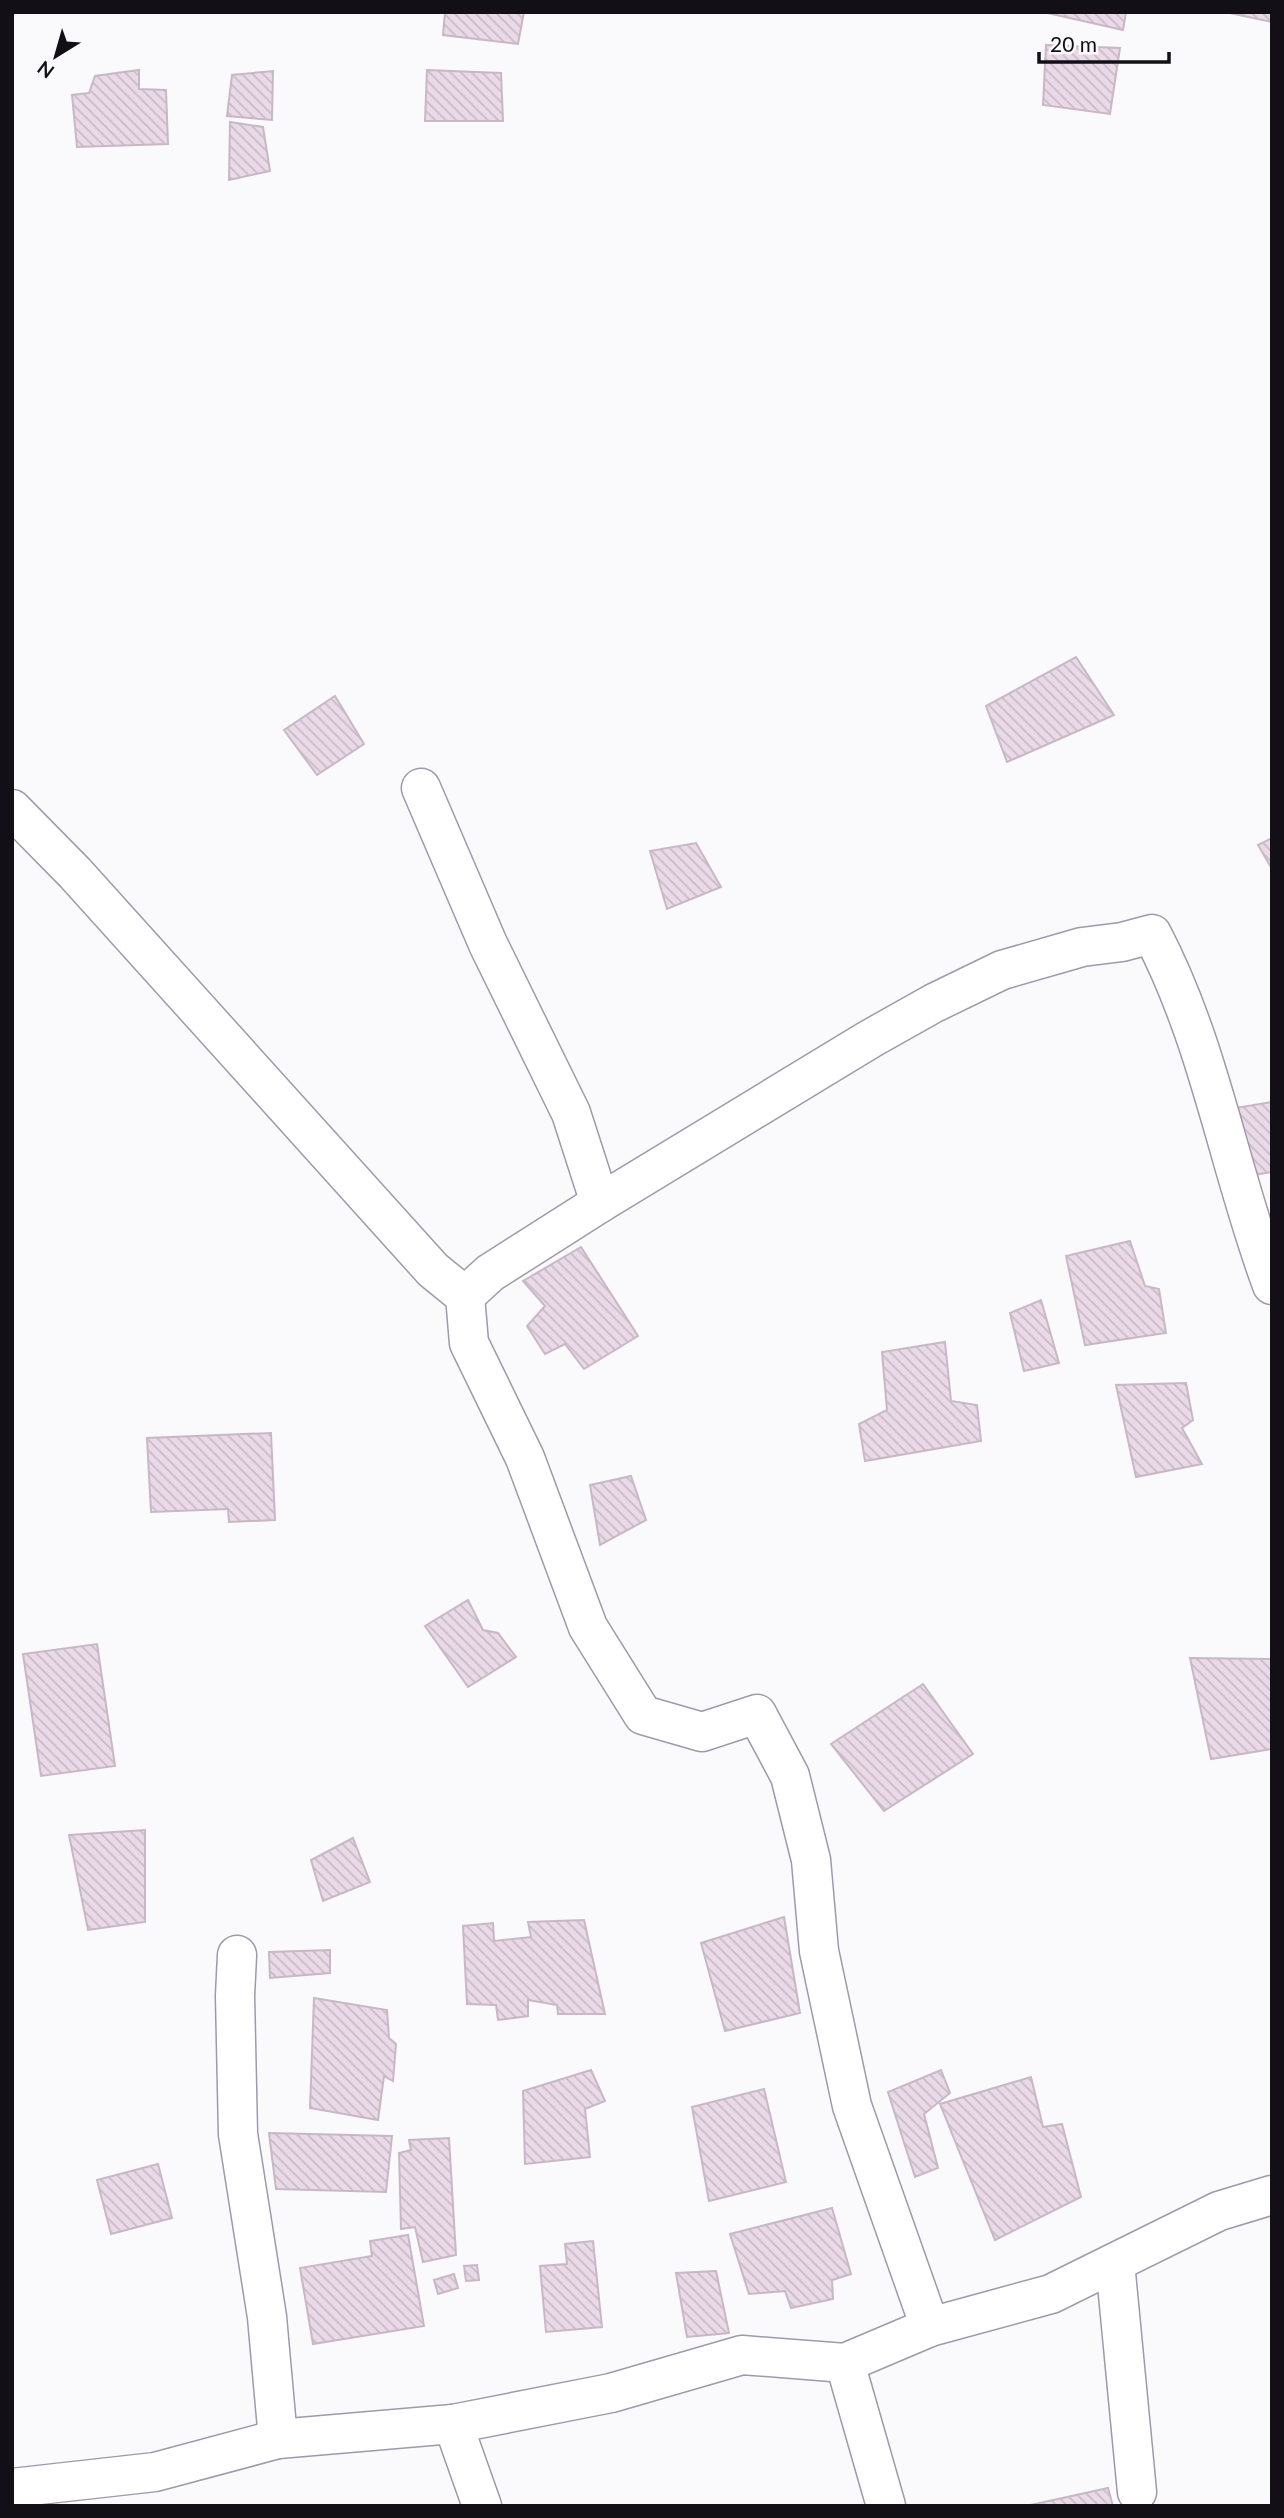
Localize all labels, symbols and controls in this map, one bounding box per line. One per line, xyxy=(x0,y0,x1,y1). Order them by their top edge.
north arrow xyxy=(21,21,91,91)
scale bar xyxy=(1039,21,1168,65)
text: 20 m xyxy=(1050,31,1097,56)
text: N xyxy=(33,56,58,84)

